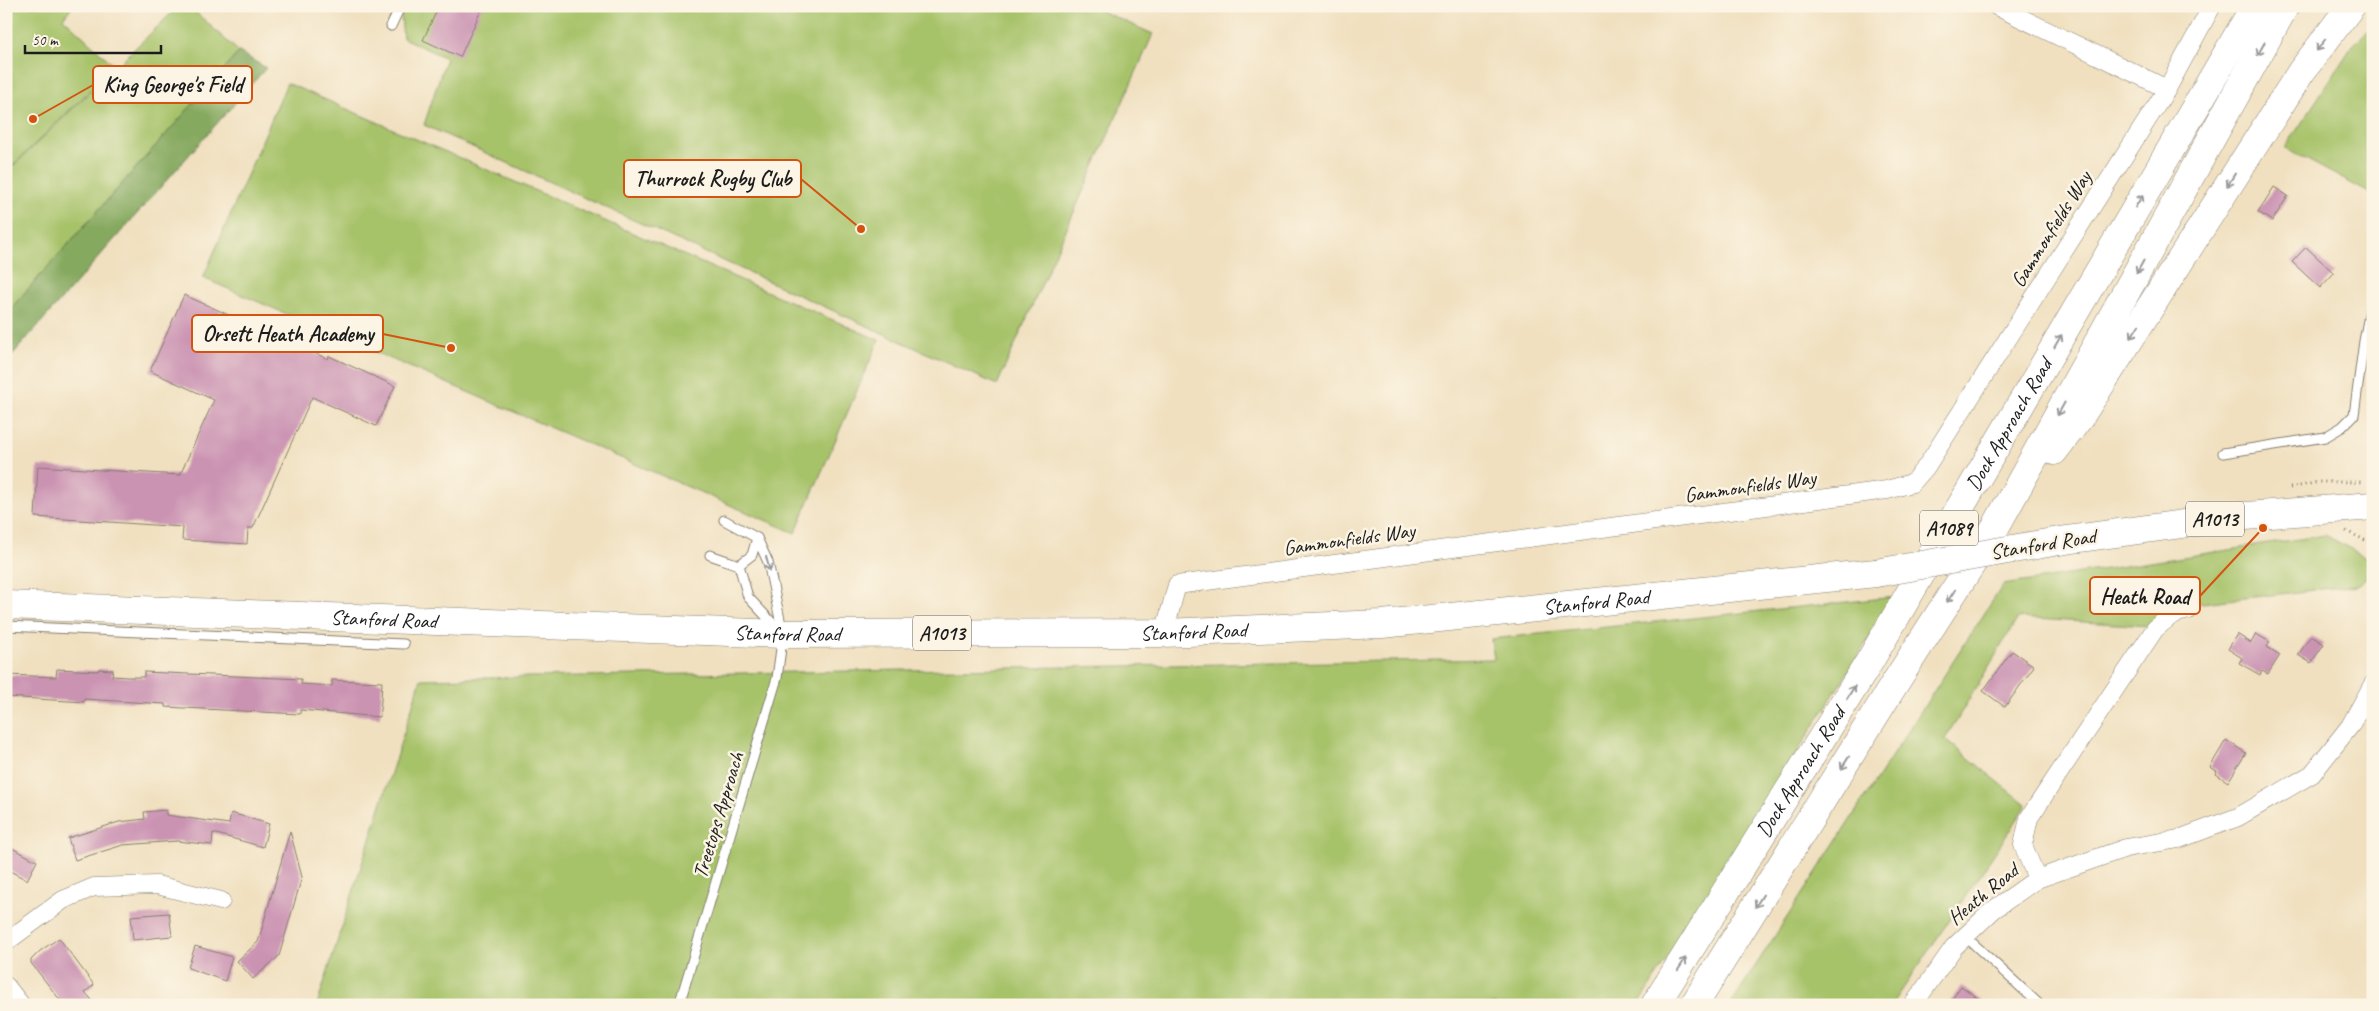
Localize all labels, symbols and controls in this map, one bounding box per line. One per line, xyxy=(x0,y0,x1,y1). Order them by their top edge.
scale bar xyxy=(25,22,161,54)
text: 50 m xyxy=(32,31,59,50)
one-way arrow xyxy=(2316,38,2326,52)
one-way arrow xyxy=(2256,41,2266,56)
callout: King George's Field xyxy=(93,66,252,103)
text: King George's Field xyxy=(103,71,247,99)
callout: Thurrock Rugby Club xyxy=(624,160,801,197)
street label: Gammonfields Way xyxy=(2005,164,2098,292)
text: Thurrock Rugby Club xyxy=(634,165,794,193)
one-way arrow xyxy=(2225,172,2235,186)
one-way arrow xyxy=(2135,194,2145,208)
one-way arrow xyxy=(2135,260,2145,275)
callout: Orsett Heath Academy xyxy=(192,315,383,352)
text: Orsett Heath Academy xyxy=(202,320,376,348)
one-way arrow xyxy=(2129,324,2139,338)
one-way arrow xyxy=(2053,334,2063,349)
street label: Dock Approach Road xyxy=(1960,351,2060,495)
one-way arrow xyxy=(2056,402,2066,417)
street label: Gammonfields Way xyxy=(1683,464,1819,508)
road number: A1013 xyxy=(2186,502,2244,536)
road number: A1089 xyxy=(1920,510,1978,546)
street label: Gammonfields Way xyxy=(1282,517,1418,561)
street label: Stanford Road xyxy=(1988,522,2100,565)
one-way arrow xyxy=(763,556,773,572)
callout: Heath Road xyxy=(2090,577,2200,614)
street label: Stanford Road xyxy=(1542,583,1653,620)
text: Heath Road xyxy=(2100,583,2194,611)
one-way arrow xyxy=(1946,589,1956,603)
street label: Stanford Road xyxy=(330,604,440,634)
road number: A1013 xyxy=(913,616,971,650)
street label: Stanford Road xyxy=(1140,616,1250,646)
street label: Stanford Road xyxy=(734,619,844,647)
one-way arrow xyxy=(1846,686,1856,700)
street label: Dock Approach Road xyxy=(1750,699,1853,842)
street label: Treetops Approach xyxy=(687,748,750,881)
one-way arrow xyxy=(1840,755,1850,769)
street label: Heath Road xyxy=(1942,856,2026,931)
one-way arrow xyxy=(1754,893,1764,907)
one-way arrow xyxy=(1677,957,1687,971)

